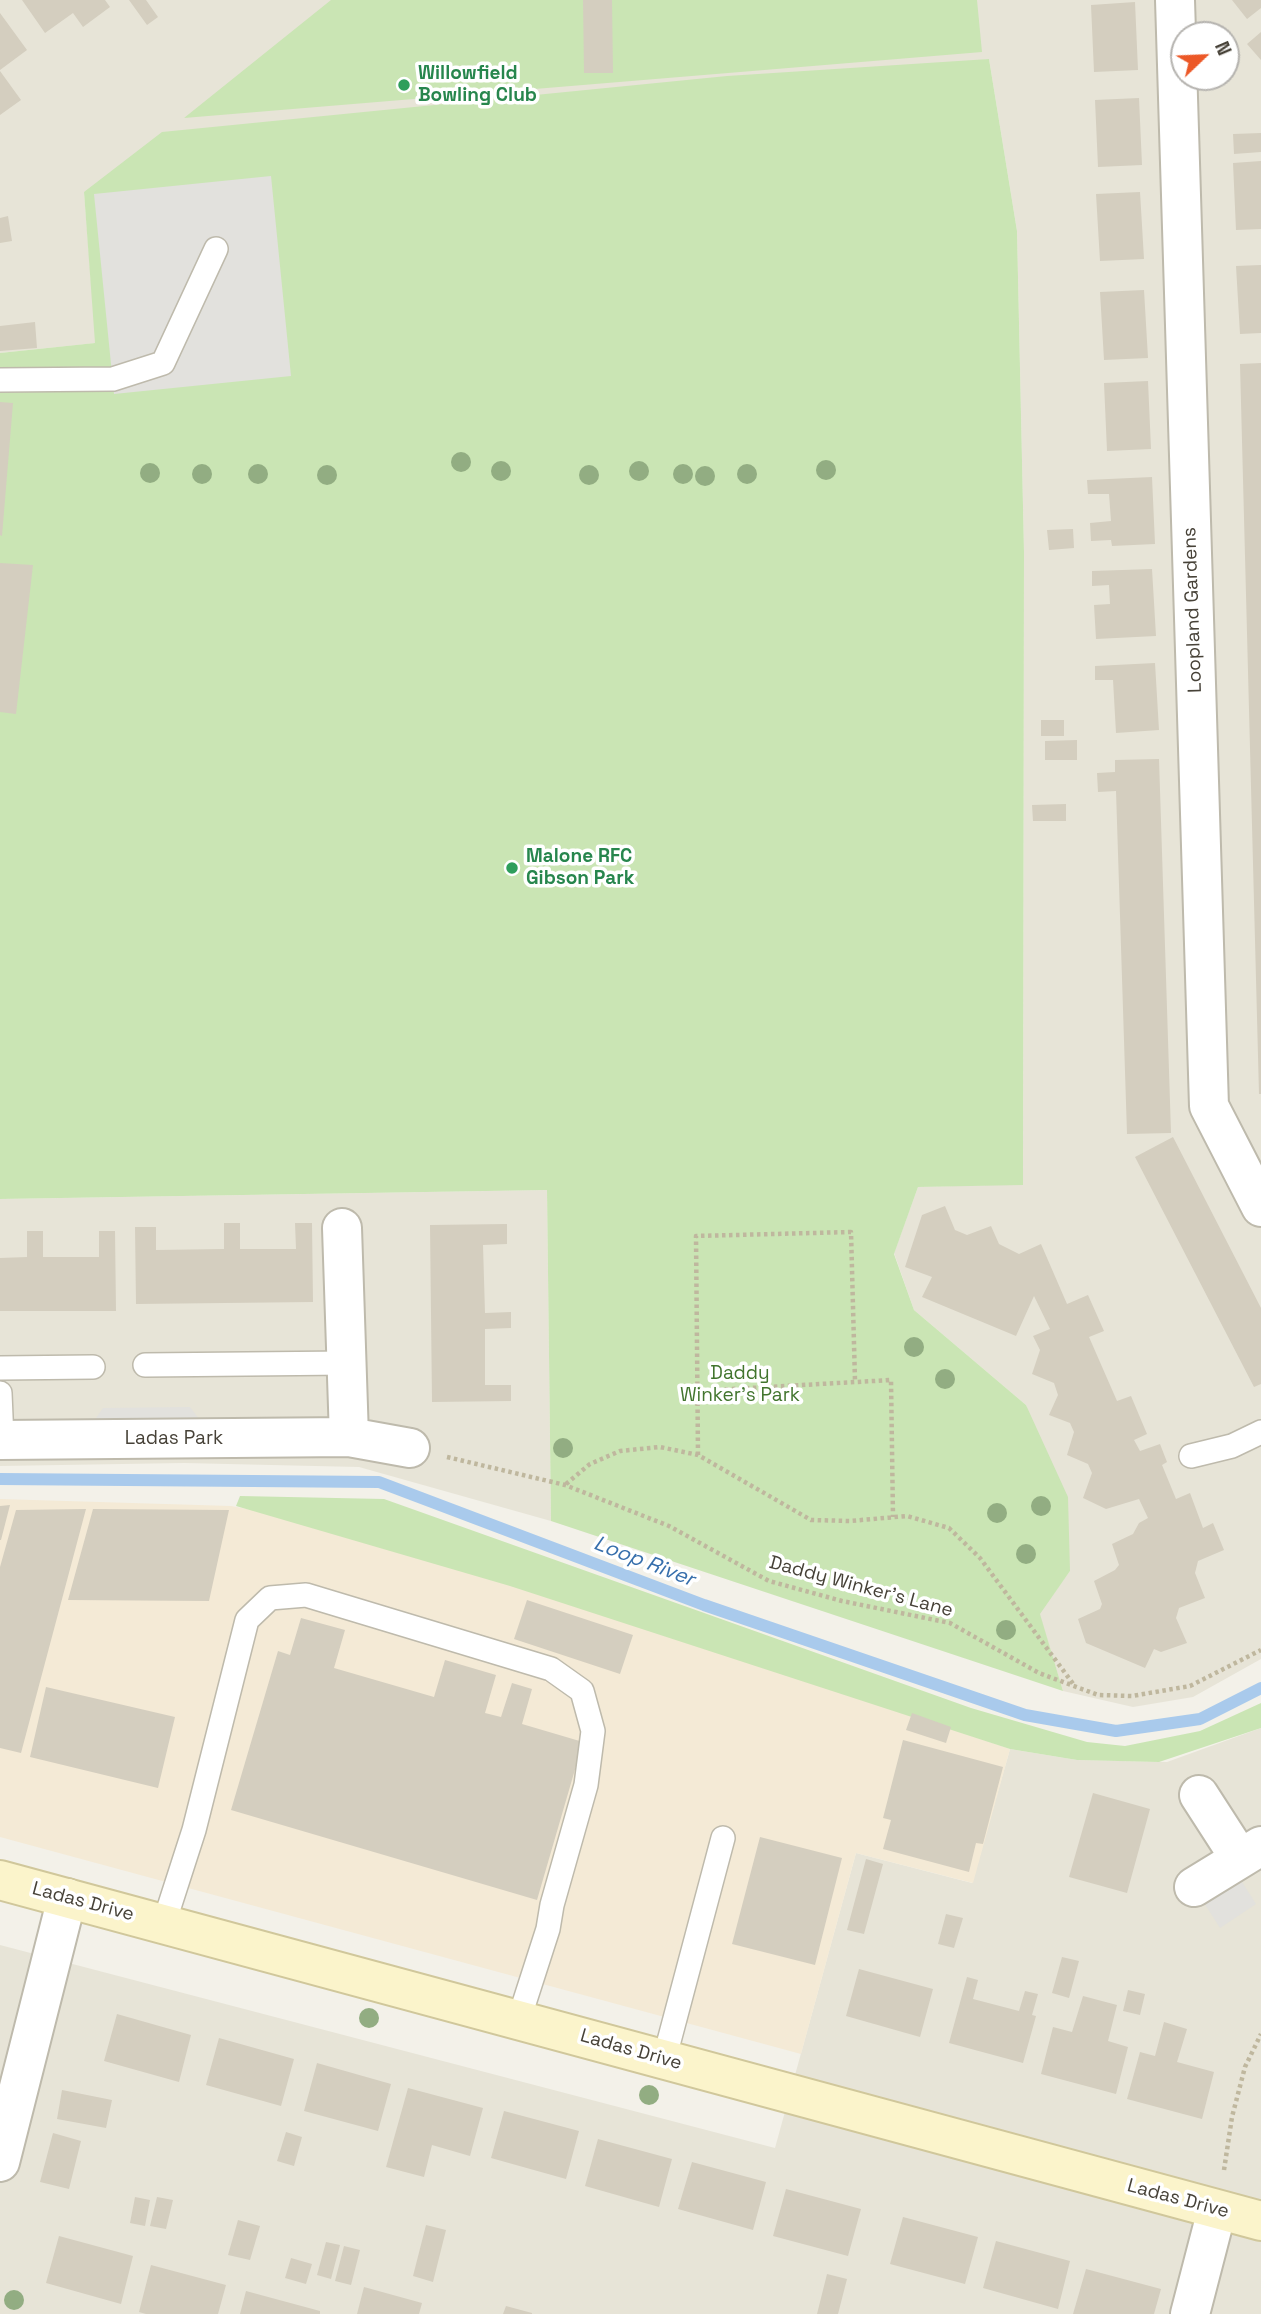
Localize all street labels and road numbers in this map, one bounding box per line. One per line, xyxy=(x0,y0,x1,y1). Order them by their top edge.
street label: Loopland Gardens xyxy=(1179,527,1207,693)
street label: Ladas Park xyxy=(125,1428,223,1450)
street label: Daddy Winker's Lane xyxy=(767,1552,955,1622)
street label: Ladas Drive xyxy=(30,1877,136,1927)
street label: Ladas Drive xyxy=(578,2025,684,2075)
street label: Ladas Drive xyxy=(1125,2174,1231,2224)

